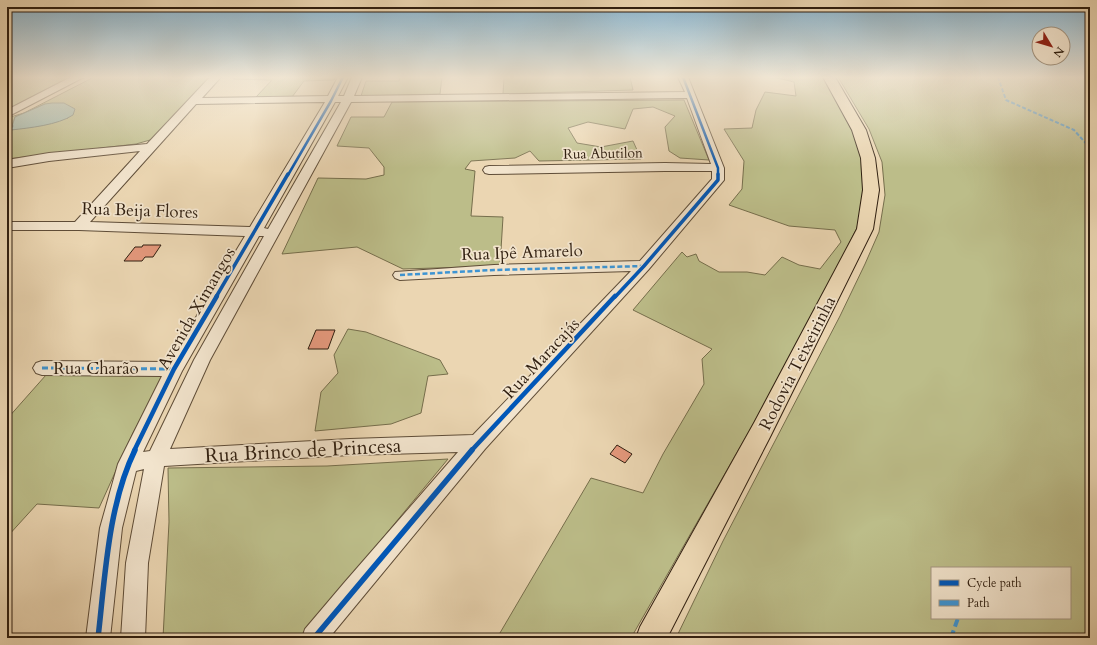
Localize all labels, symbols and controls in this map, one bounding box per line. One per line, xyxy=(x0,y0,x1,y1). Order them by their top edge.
north arrow xyxy=(1031,26,1071,66)
text: N xyxy=(1049,43,1067,61)
street label: Rua Abutilon xyxy=(563,143,643,164)
street label: Rua Beija Flores xyxy=(81,197,199,224)
street label: Rua Ipê Amarelo xyxy=(461,239,583,266)
street label: Avenida Ximangos xyxy=(152,243,241,374)
street label: Rodovia Teixeirinha xyxy=(754,292,842,434)
street label: Rua Maracajás xyxy=(498,313,585,404)
street label: Rua Charão xyxy=(53,357,139,380)
street label: Rua Brinco de Princesa xyxy=(204,432,402,469)
legend xyxy=(931,567,1071,619)
text: Cycle path xyxy=(967,575,1022,591)
text: Path xyxy=(967,595,990,611)

